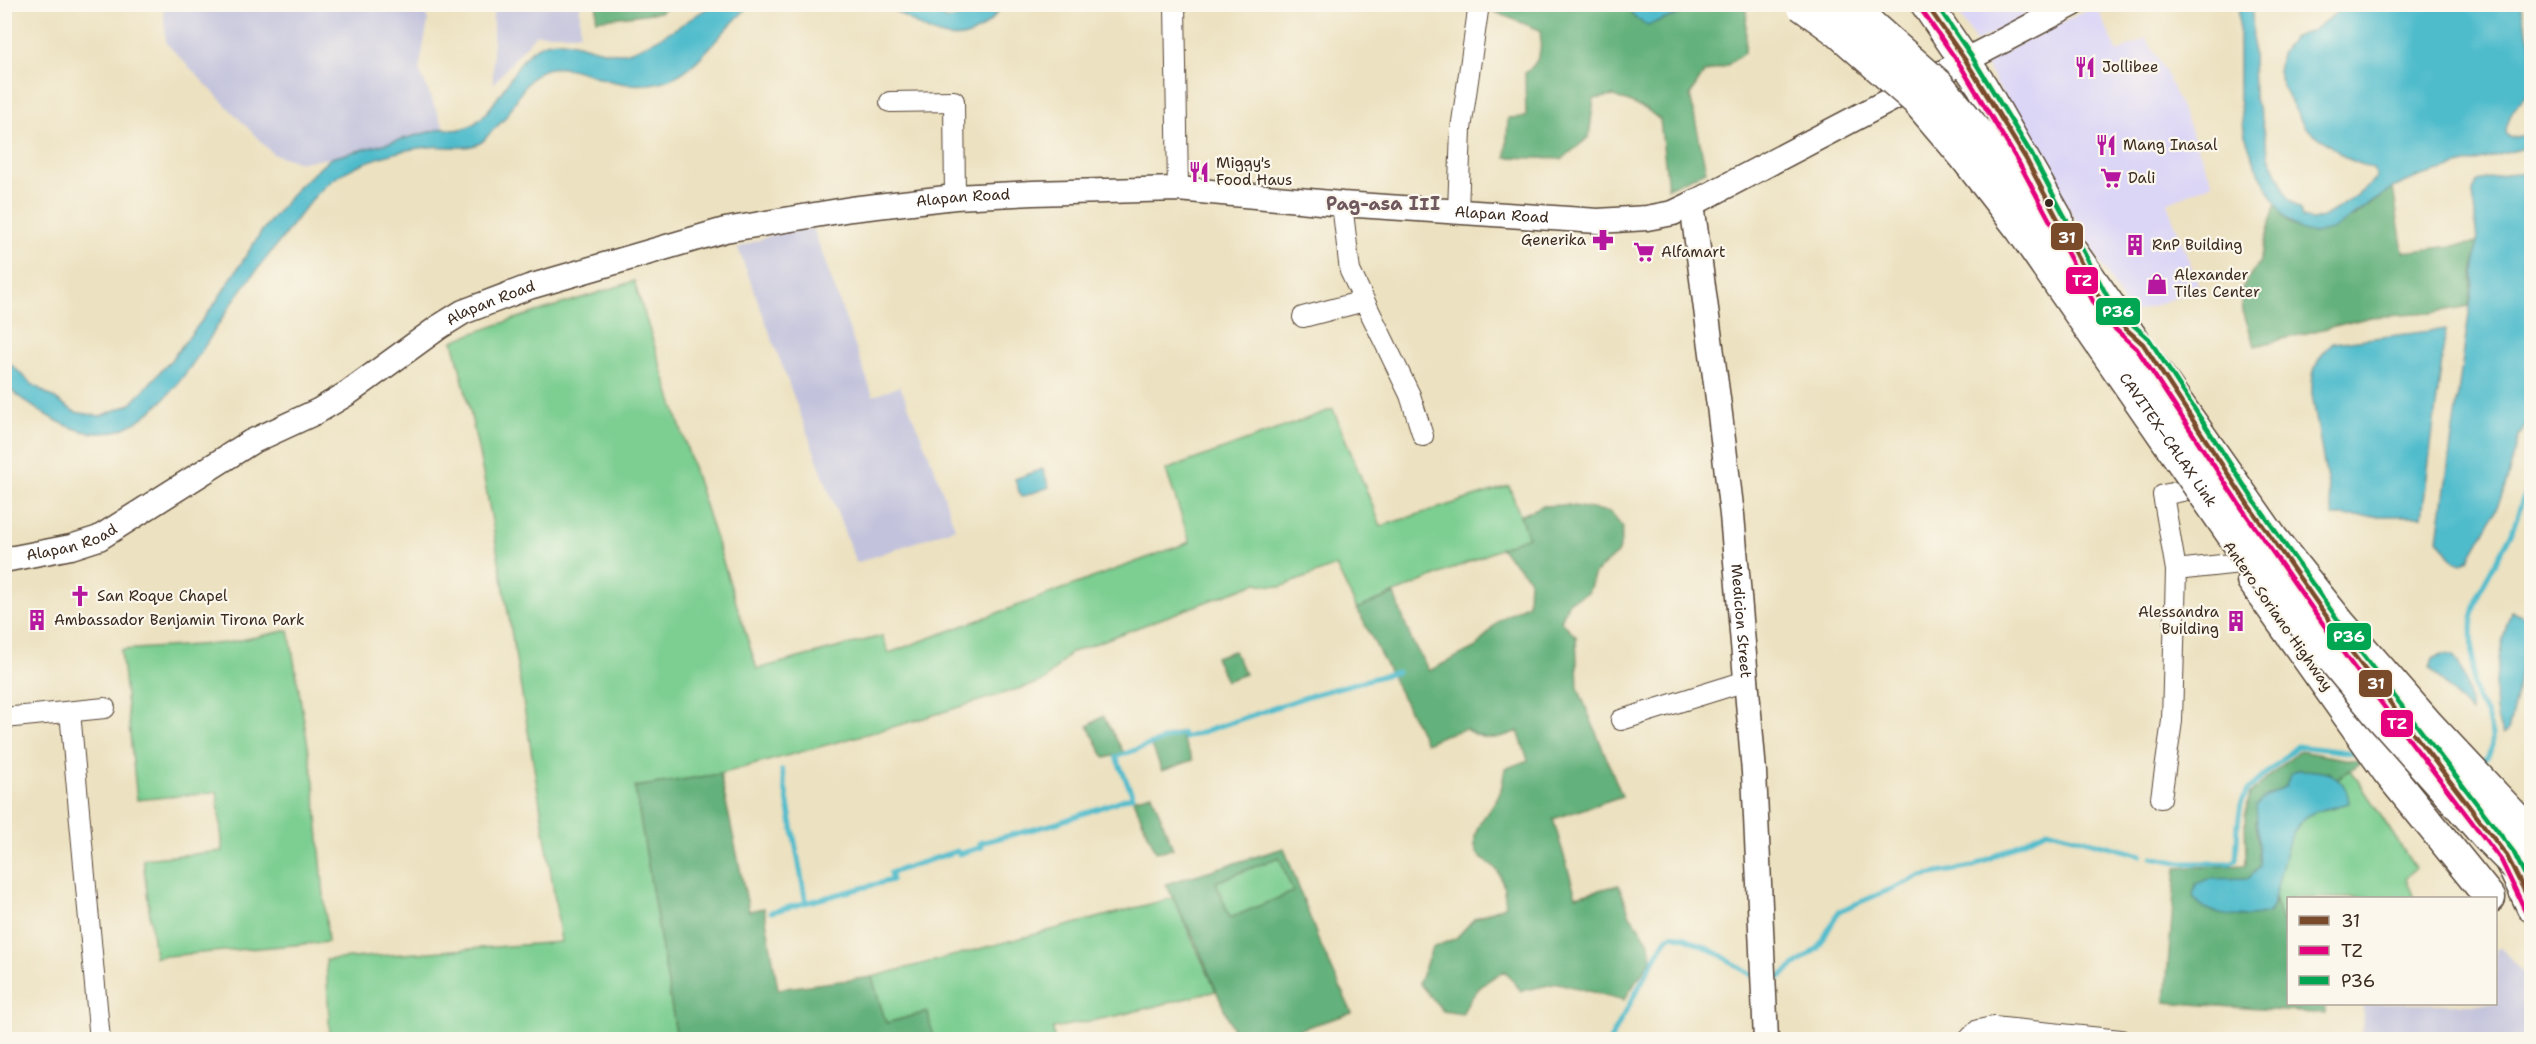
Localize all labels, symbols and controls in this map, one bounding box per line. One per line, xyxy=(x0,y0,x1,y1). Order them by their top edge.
restaurant icon: Jollibee xyxy=(2073,55,2097,79)
place label: Jollibee xyxy=(2102,57,2159,77)
restaurant icon: Mang Inasal xyxy=(2094,133,2118,157)
place label: Mang Inasal xyxy=(2123,135,2218,155)
place label: Miggy's Food Haus xyxy=(1216,153,1292,190)
restaurant icon: Miggy's Food Haus xyxy=(1187,160,1211,184)
supermarket icon: Dali xyxy=(2099,166,2123,190)
place label: Dali xyxy=(2128,168,2156,188)
street label: Alapan Road xyxy=(915,184,1011,211)
district label: Pag-asa III xyxy=(1326,192,1440,216)
unlabelled marker xyxy=(2043,197,2055,209)
street label: Alapan Road xyxy=(1454,201,1550,228)
line badge: 31 xyxy=(2050,222,2084,251)
text: 31 xyxy=(2058,227,2076,248)
pharmacy icon: Generika xyxy=(1591,228,1615,252)
place label: Generika xyxy=(1521,230,1587,250)
building icon: RnP Building xyxy=(2123,233,2147,257)
place label: RnP Building xyxy=(2152,235,2242,255)
supermarket icon: Alfamart xyxy=(1632,240,1656,264)
place label: Alfamart xyxy=(1661,242,1726,262)
place label: Alexander Tiles Center xyxy=(2174,265,2260,302)
line badge: TZ xyxy=(2065,266,2099,295)
text: TZ xyxy=(2072,270,2092,291)
shop icon: Alexander Tiles Center xyxy=(2145,272,2169,296)
street label: Alapan Road xyxy=(442,276,538,330)
line badge: P36 xyxy=(2095,297,2141,326)
text: P36 xyxy=(2102,301,2134,322)
street label: CAVITEX–CALAX Link xyxy=(2115,369,2221,511)
street label: Alapan Road xyxy=(24,519,121,565)
street label: Antero Soriano Highway xyxy=(2219,537,2337,695)
street label: Medicion Street xyxy=(1726,563,1756,679)
church icon: San Roque Chapel xyxy=(68,584,92,608)
place label: San Roque Chapel xyxy=(97,586,228,606)
place label: Alessandra Building xyxy=(2138,602,2220,639)
building icon: Ambassador Benjamin Tirona Park xyxy=(25,608,49,632)
building icon: Alessandra Building xyxy=(2224,609,2248,633)
place label: Ambassador Benjamin Tirona Park xyxy=(54,610,305,630)
line badge: P36 xyxy=(2326,622,2372,651)
text: P36 xyxy=(2333,626,2365,647)
line badge: 31 xyxy=(2358,669,2393,698)
text: 31 xyxy=(2367,673,2385,694)
line badge: TZ xyxy=(2380,709,2414,738)
text: TZ xyxy=(2387,713,2407,734)
legend xyxy=(2287,897,2497,1005)
text: 31 xyxy=(2341,909,2360,933)
text: TZ xyxy=(2341,939,2363,963)
text: P36 xyxy=(2341,969,2375,993)

